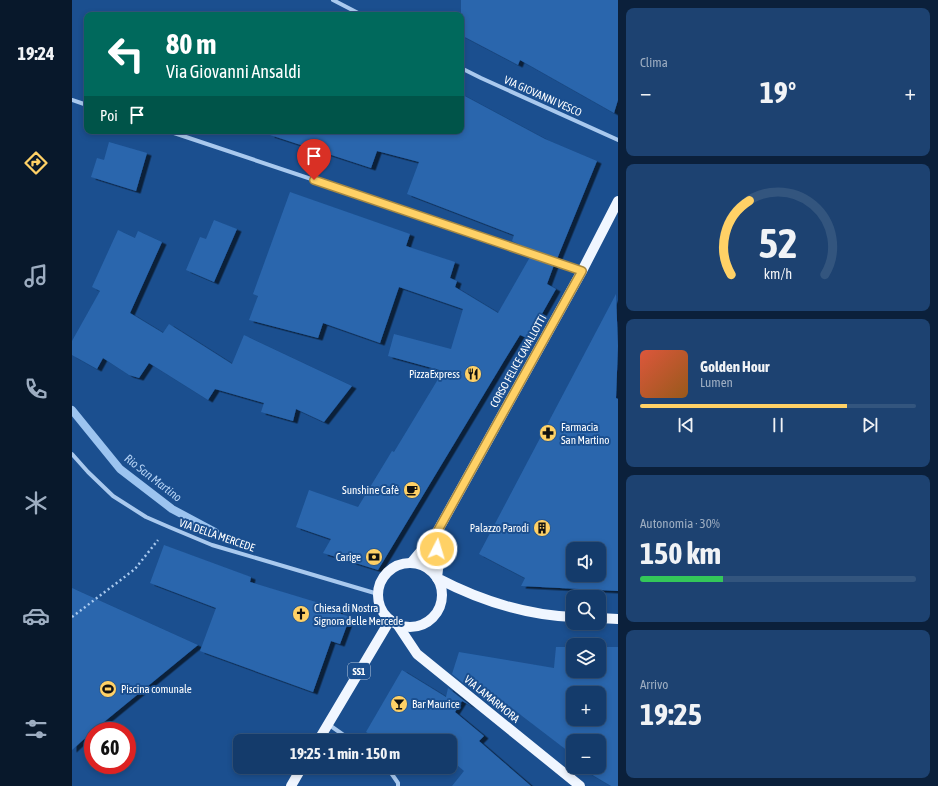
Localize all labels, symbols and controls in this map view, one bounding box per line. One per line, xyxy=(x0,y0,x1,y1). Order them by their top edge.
icon: left xyxy=(100,28,152,80)
text: 80 m xyxy=(166,28,216,60)
text: 19:24 xyxy=(17,43,55,64)
text: Clima xyxy=(640,55,668,70)
text: Via Giovanni Ansaldi xyxy=(166,61,301,82)
street label: VIA GIOVANNI VESCO xyxy=(502,73,584,119)
text: 19° xyxy=(760,75,796,109)
text: − xyxy=(640,79,651,105)
text: + xyxy=(905,79,916,105)
icon: arrive xyxy=(126,104,148,126)
text: Poi xyxy=(100,107,118,124)
pin xyxy=(297,139,331,180)
icon: arrive xyxy=(303,145,325,167)
icon: directions xyxy=(22,149,50,177)
text: 52 xyxy=(758,219,798,267)
icon: music xyxy=(22,262,50,290)
text: km/h xyxy=(764,266,792,282)
street label: CORSO FELICE CAVALLOTTI xyxy=(488,313,548,409)
text: Golden Hour xyxy=(700,358,770,375)
restaurant icon: PizzaExpress xyxy=(463,364,483,384)
place label: PizzaExpress xyxy=(409,368,460,380)
icon: phone xyxy=(22,375,50,403)
text: Lumen xyxy=(700,375,733,390)
icon: previous xyxy=(675,414,697,436)
icon: pause xyxy=(767,414,789,436)
icon: next xyxy=(859,414,881,436)
place label: Farmacia San Martino xyxy=(561,421,609,446)
pharmacy icon: Farmacia San Martino xyxy=(538,423,558,443)
water label: Rio San Martino xyxy=(122,451,185,505)
cafe icon: Sunshine Cafè xyxy=(402,480,422,500)
place label: Sunshine Cafè xyxy=(342,484,399,496)
icon: climate xyxy=(22,489,50,517)
street label: VIA DELLA MERCEDE xyxy=(178,516,257,554)
text: Autonomia · 30% xyxy=(640,516,720,531)
building icon: Palazzo Parodi xyxy=(532,518,552,538)
place label: Palazzo Parodi xyxy=(470,522,529,534)
position arrow xyxy=(416,528,458,570)
text: 150 km xyxy=(640,536,721,570)
map controls xyxy=(566,542,606,774)
button: sound xyxy=(566,542,606,582)
bank icon: Carige xyxy=(364,547,384,567)
place label: Carige xyxy=(336,551,361,563)
button: search xyxy=(566,590,606,630)
icon: car xyxy=(22,602,50,630)
place label: Chiesa di Nostra Signora delle Mercede xyxy=(314,602,403,627)
church icon: Chiesa di Nostra Signora delle Mercede xyxy=(291,604,311,624)
button: layers xyxy=(566,638,606,678)
road number: SS1 xyxy=(348,663,370,679)
street label: VIA LAMARMORA xyxy=(462,673,523,725)
text: Arrivo xyxy=(640,677,668,692)
sports icon: Piscina comunale xyxy=(98,679,118,699)
place label: Piscina comunale xyxy=(121,683,192,695)
button: + xyxy=(566,686,606,726)
bar icon: Bar Maurice xyxy=(389,694,409,714)
text: 19:25 xyxy=(640,697,702,731)
place label: Bar Maurice xyxy=(412,698,460,710)
icon: filters xyxy=(22,715,50,743)
speed limit sign: 60 xyxy=(84,722,136,774)
button: − xyxy=(566,734,606,774)
text: 19:25 · 1 min · 150 m xyxy=(290,745,400,762)

